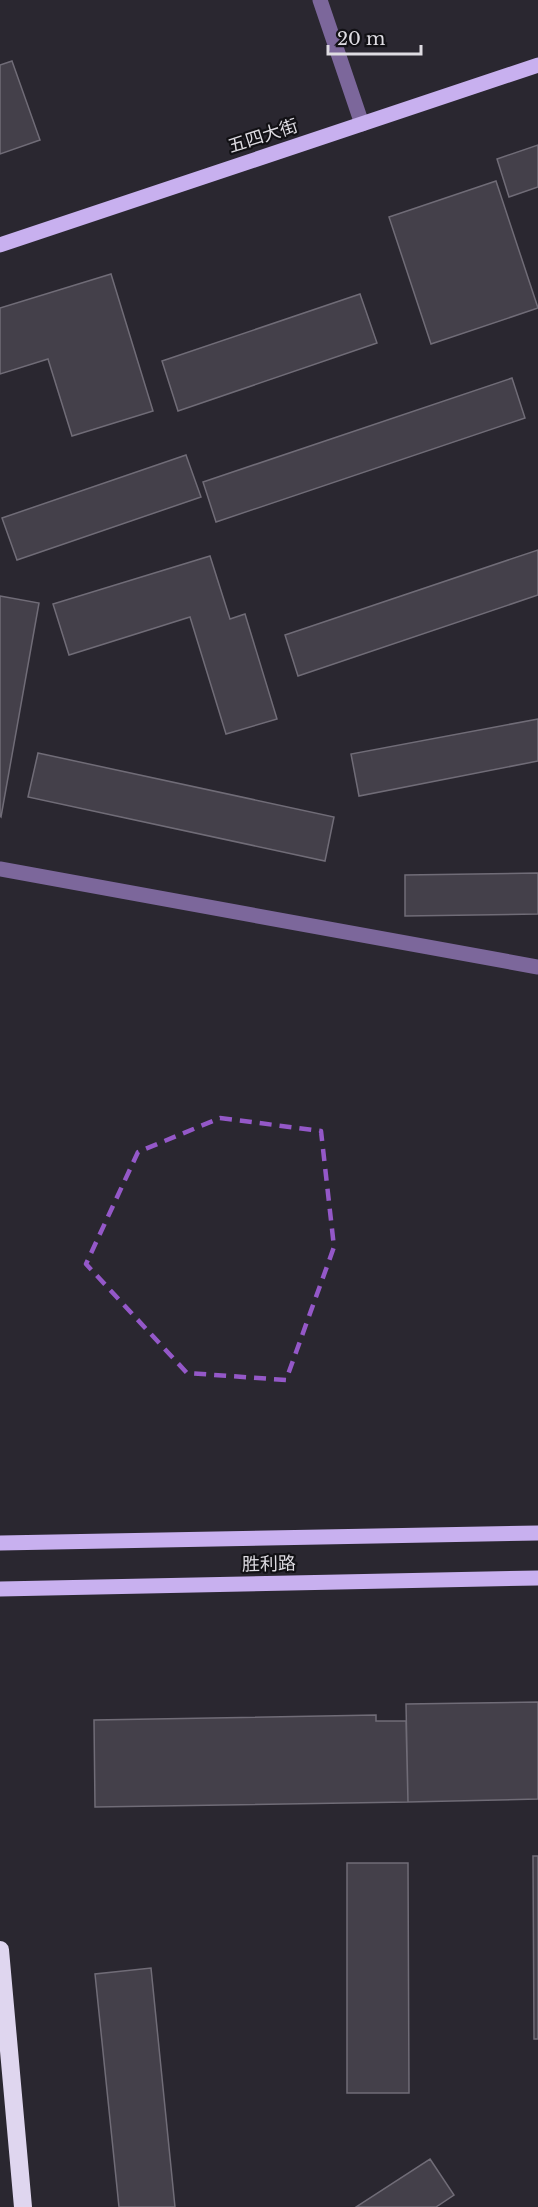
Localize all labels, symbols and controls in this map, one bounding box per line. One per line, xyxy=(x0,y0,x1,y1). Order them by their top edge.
scale bar xyxy=(328,18,421,56)
text: 20 m xyxy=(337,28,385,50)
street label: 五四大街 xyxy=(225,114,301,158)
street label: 胜利路 xyxy=(242,1553,296,1575)

